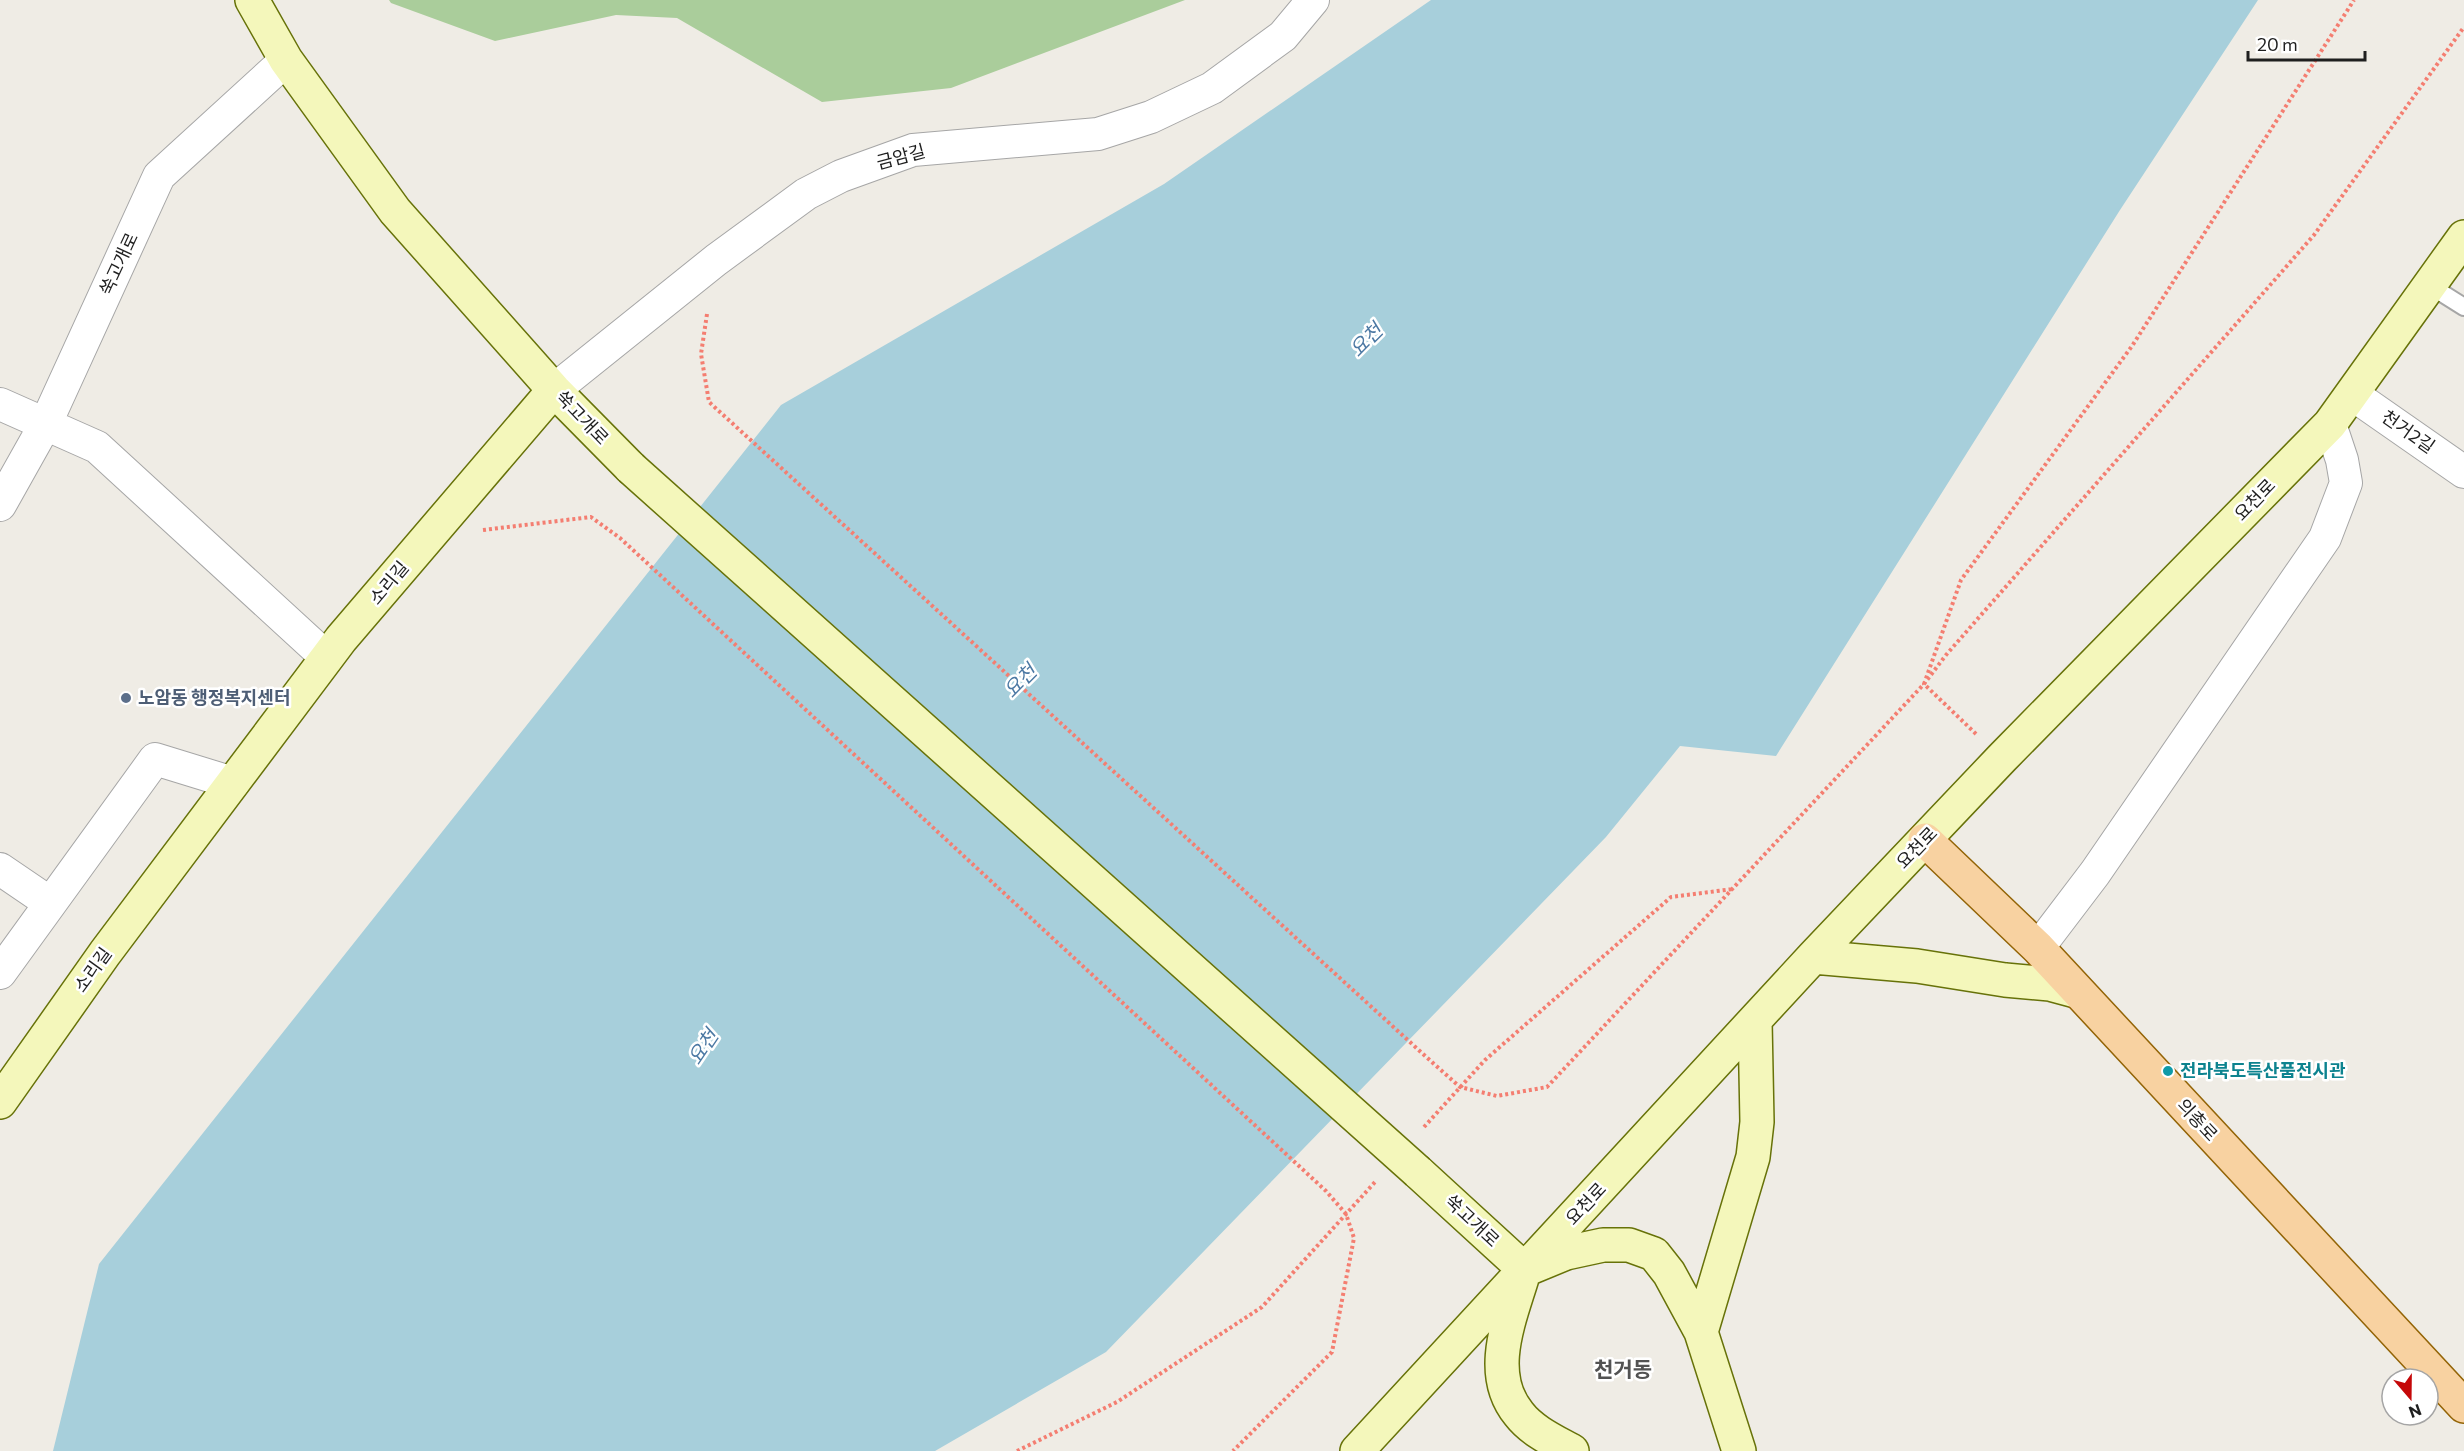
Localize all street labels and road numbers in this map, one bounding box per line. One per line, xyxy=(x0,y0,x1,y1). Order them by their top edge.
street label: 금암길 xyxy=(874,139,928,173)
street label: 쑥고개로 xyxy=(94,229,142,298)
street label: 쑥고개로 xyxy=(552,386,614,449)
street label: 천거2길 xyxy=(2378,405,2439,457)
street label: 요천로 xyxy=(2229,474,2279,525)
street label: 소리길 xyxy=(364,556,413,608)
street label: 요천로 xyxy=(1891,822,1941,873)
street label: 소리길 xyxy=(69,943,116,996)
street label: 의총로 xyxy=(2173,1094,2223,1145)
street label: 요천로 xyxy=(1560,1178,1610,1229)
street label: 쑥고개로 xyxy=(1441,1190,1504,1251)

